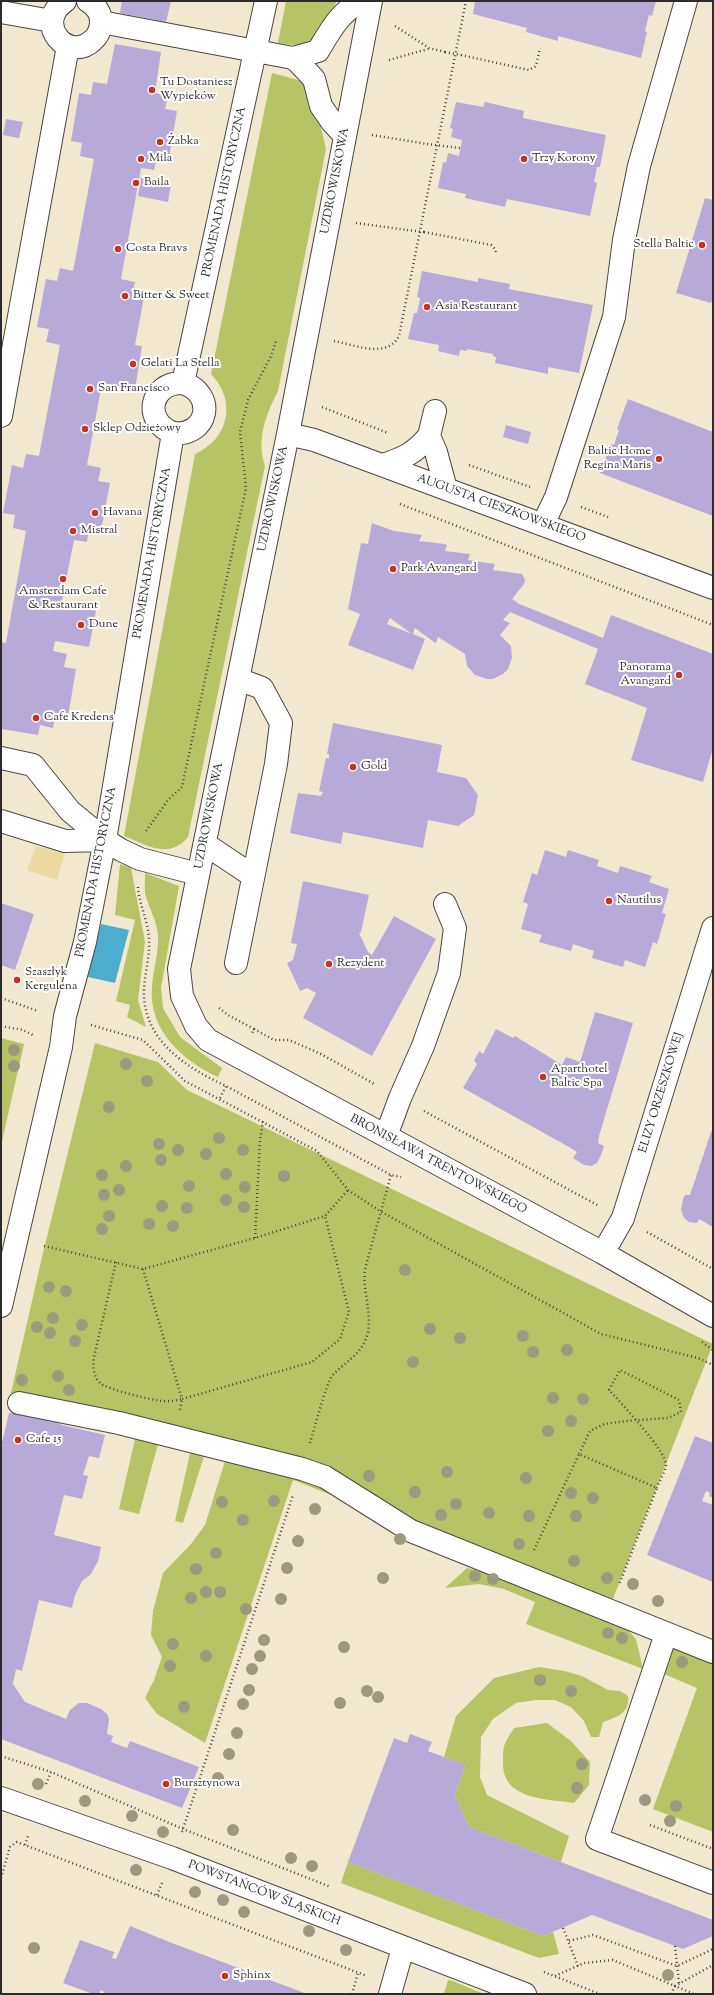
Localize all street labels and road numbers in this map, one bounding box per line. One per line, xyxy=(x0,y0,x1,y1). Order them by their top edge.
street label: PROMENADA HISTORYCZNA xyxy=(200,105,250,279)
street label: UZDROWISKOWA xyxy=(319,127,353,235)
street label: UZDROWISKOWA xyxy=(256,445,292,553)
street label: PROMENADA HISTORYCZNA xyxy=(131,466,175,640)
street label: AUGUSTA CIESZKOWSKIEGO xyxy=(415,472,587,546)
street label: UZDROWISKOWA xyxy=(193,762,227,870)
street label: PROMENADA HISTORYCZNA xyxy=(73,785,121,959)
street label: ELIZY ORZESZKOWEJ xyxy=(637,1031,687,1155)
street label: BRONISŁAWA TRENTOWSKIEGO xyxy=(347,1112,529,1218)
street label: POWSTAŃCÓW ŚLĄSKICH xyxy=(186,1858,342,1930)

